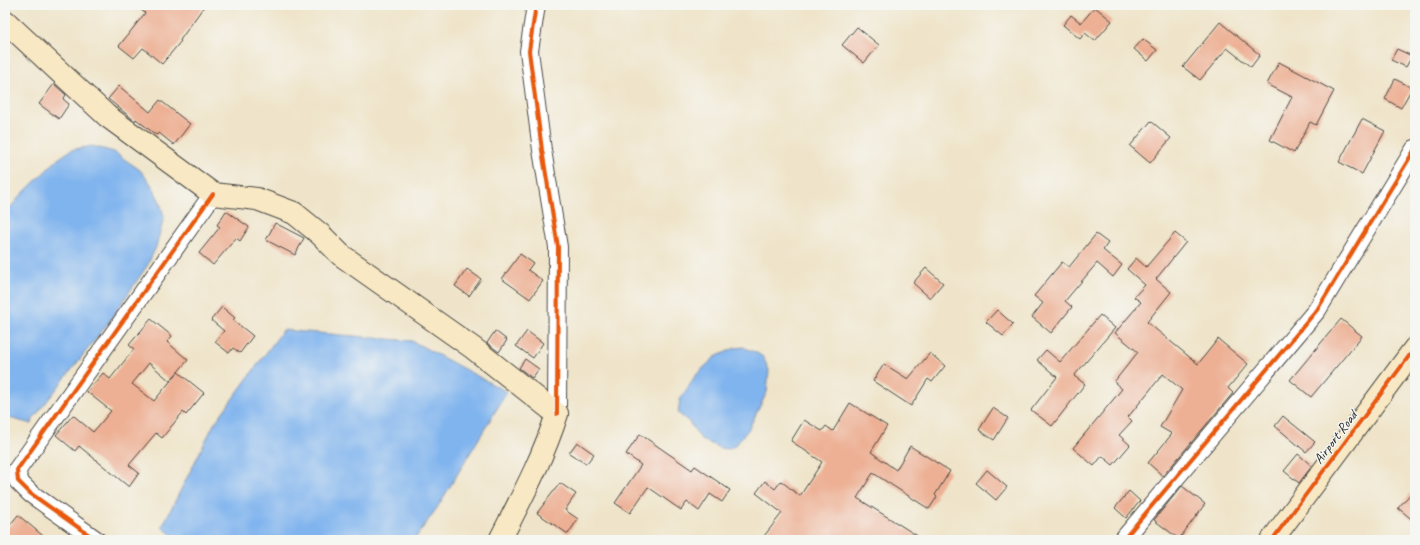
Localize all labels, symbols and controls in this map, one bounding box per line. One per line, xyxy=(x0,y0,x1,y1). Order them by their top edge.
street label: Airport Road xyxy=(1310,405,1362,467)

